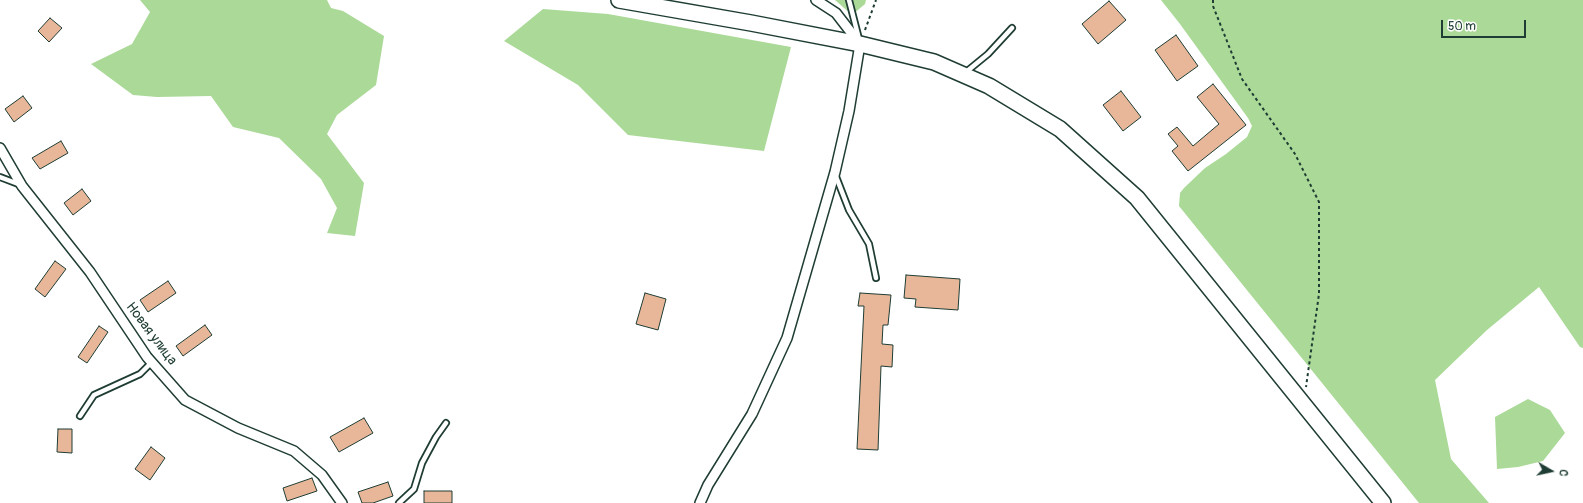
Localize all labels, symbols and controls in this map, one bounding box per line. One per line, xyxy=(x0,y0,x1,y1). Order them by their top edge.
scale bar xyxy=(1443,12,1528,38)
text: 50 m xyxy=(1448,19,1476,34)
street label: Новая улица xyxy=(122,299,180,369)
north arrow xyxy=(1531,451,1571,491)
text: С xyxy=(1556,469,1570,477)

